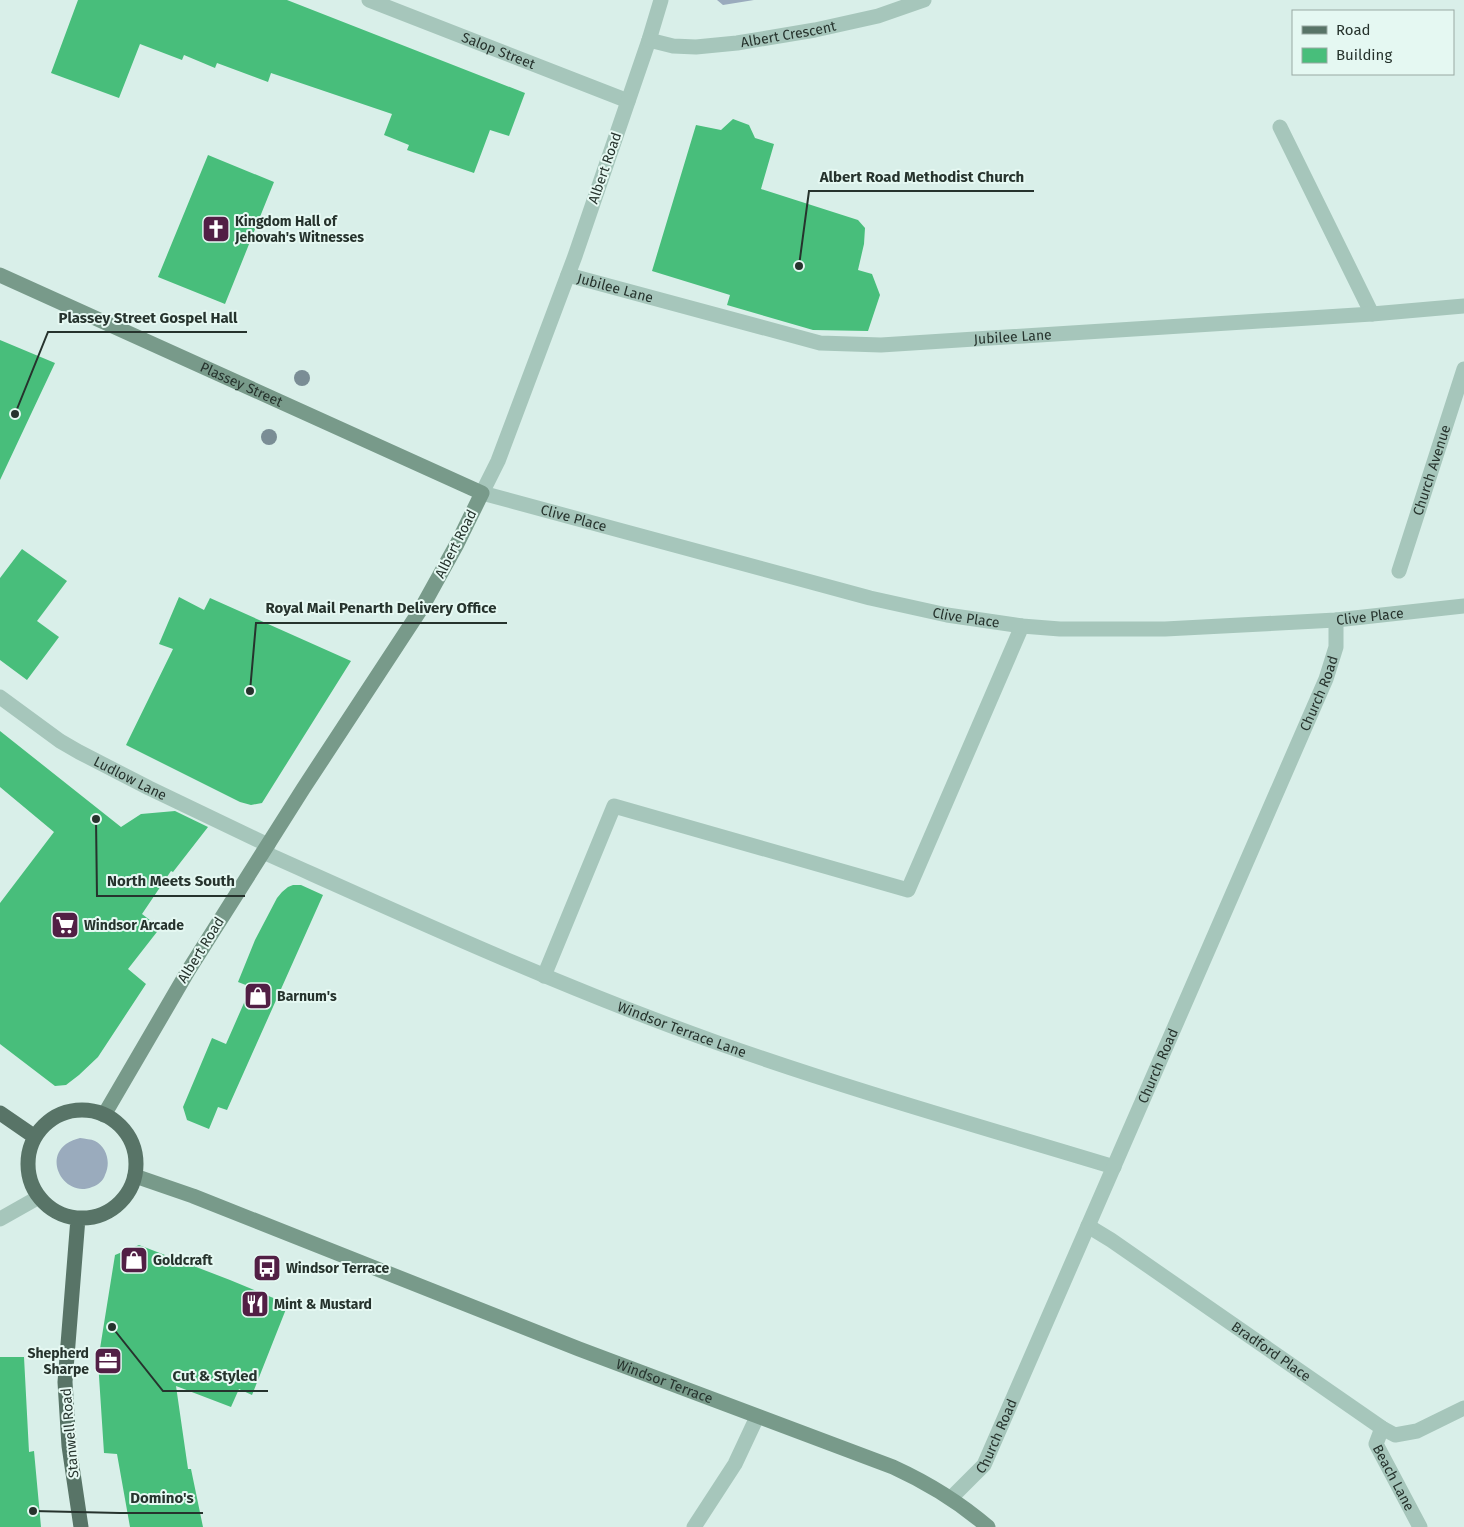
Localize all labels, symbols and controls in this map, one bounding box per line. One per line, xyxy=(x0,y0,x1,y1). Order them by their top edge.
legend xyxy=(1292,10,1454,75)
street label: Albert Crescent xyxy=(739,17,838,51)
text: Road xyxy=(1336,21,1371,39)
street label: Salop Street xyxy=(459,29,539,73)
text: Building xyxy=(1336,46,1392,64)
street label: Albert Road xyxy=(585,130,625,206)
callout: Albert Road Methodist Church xyxy=(809,161,1034,191)
text: Albert Road Methodist Church xyxy=(819,168,1024,186)
place label: Kingdom Hall of Jehovah's Witnesses xyxy=(234,213,364,246)
church icon: Kingdom Hall of Jehovah's Witnesses xyxy=(201,214,231,244)
street label: Jubilee Lane xyxy=(575,269,655,306)
callout: Plassey Street Gospel Hall xyxy=(48,302,247,332)
text: Plassey Street Gospel Hall xyxy=(59,309,238,327)
street label: Jubilee Lane xyxy=(973,326,1052,348)
street label: Plassey Street xyxy=(198,358,286,411)
street label: Church Avenue xyxy=(1409,423,1454,518)
street label: Clive Place xyxy=(539,501,609,535)
street label: Albert Road xyxy=(432,507,480,581)
callout: Royal Mail Penarth Delivery Office xyxy=(256,593,507,623)
text: Royal Mail Penarth Delivery Office xyxy=(266,599,496,617)
street label: Clive Place xyxy=(931,604,1001,631)
street label: Clive Place xyxy=(1335,604,1405,628)
street label: Church Road xyxy=(1296,653,1341,734)
street label: Ludlow Lane xyxy=(91,753,170,804)
callout: North Meets South xyxy=(97,866,245,896)
text: North Meets South xyxy=(107,872,235,890)
supermarket icon: Windsor Arcade xyxy=(50,910,80,940)
street label: Albert Road xyxy=(174,914,228,986)
place label: Windsor Arcade xyxy=(84,917,184,934)
shop icon: Barnum's xyxy=(243,981,273,1011)
place label: Barnum's xyxy=(277,988,337,1005)
street label: Windsor Terrace Lane xyxy=(615,998,749,1061)
street label: Church Road xyxy=(1134,1026,1181,1106)
shop icon: Goldcraft xyxy=(119,1245,149,1275)
place label: Goldcraft xyxy=(153,1252,213,1269)
bus stop icon: Windsor Terrace xyxy=(252,1253,282,1283)
place label: Windsor Terrace xyxy=(286,1260,390,1277)
restaurant icon: Mint & Mustard xyxy=(240,1289,270,1319)
place label: Mint & Mustard xyxy=(274,1296,372,1313)
street label: Bradford Place xyxy=(1228,1318,1314,1385)
place label: Shepherd Sharpe xyxy=(27,1345,89,1378)
office icon: Shepherd Sharpe xyxy=(93,1346,123,1376)
street label: Windsor Terrace xyxy=(614,1355,715,1407)
callout: Cut & Styled xyxy=(163,1361,268,1391)
text: Cut & Styled xyxy=(173,1367,258,1385)
street label: Stanwell Road xyxy=(58,1387,82,1479)
street label: Church Road xyxy=(972,1396,1020,1477)
street label: Beach Lane xyxy=(1369,1441,1418,1514)
callout: Domino's xyxy=(120,1483,203,1513)
text: Domino's xyxy=(130,1489,194,1507)

